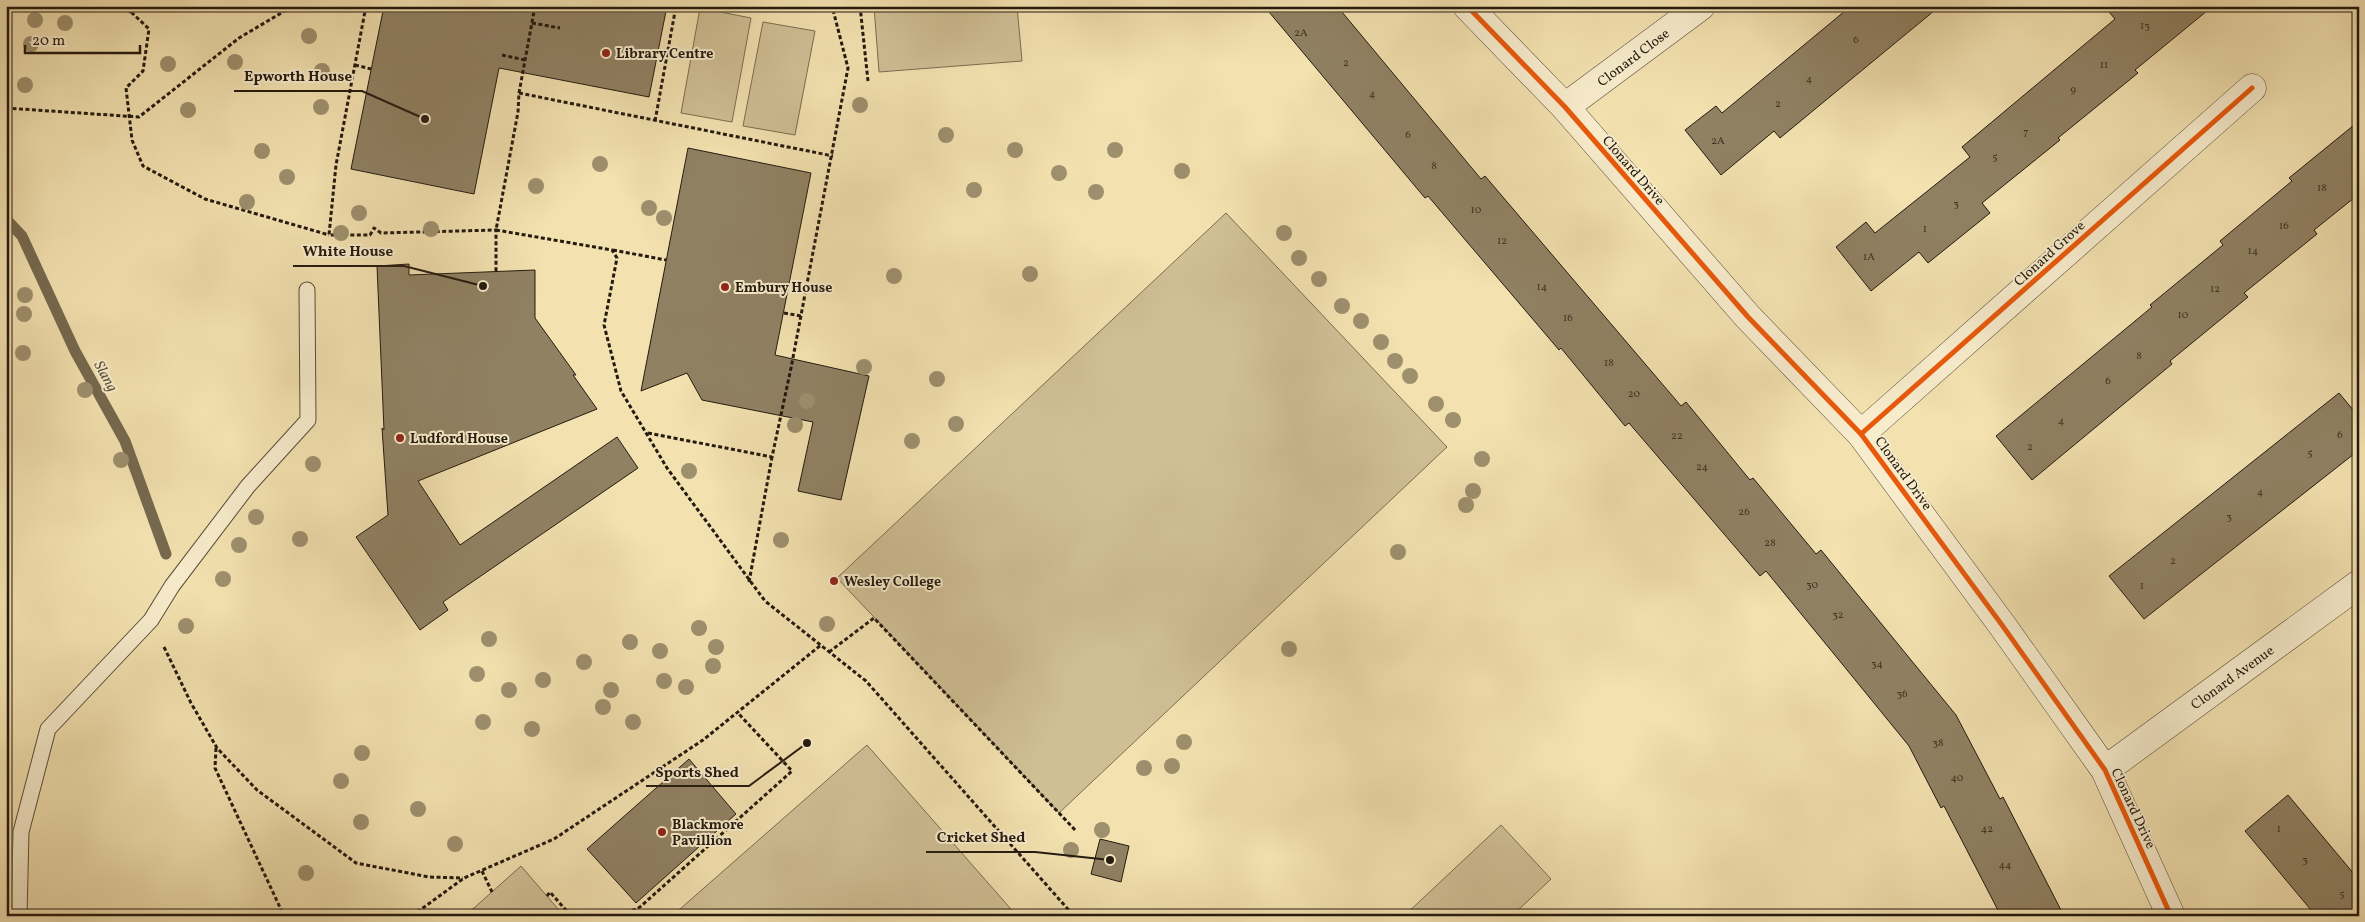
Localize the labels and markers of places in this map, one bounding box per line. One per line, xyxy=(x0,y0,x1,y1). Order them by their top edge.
place label: Library Centre xyxy=(616,45,713,64)
marker: Library Centre xyxy=(600,47,612,59)
callout: Epworth House xyxy=(234,61,362,91)
callout: White House xyxy=(293,236,404,266)
place label: Embury House xyxy=(735,279,832,298)
marker: Embury House xyxy=(719,281,731,293)
place label: Ludford House xyxy=(410,430,508,449)
marker: Ludford House xyxy=(394,432,406,444)
place label: Wesley College xyxy=(844,573,941,592)
marker: Wesley College xyxy=(828,575,840,587)
callout: Sports Shed xyxy=(646,756,749,786)
place label: Blackmore Pavillion xyxy=(672,816,744,851)
callout: Cricket Shed xyxy=(926,822,1035,852)
marker: Blackmore Pavillion xyxy=(656,826,668,838)

